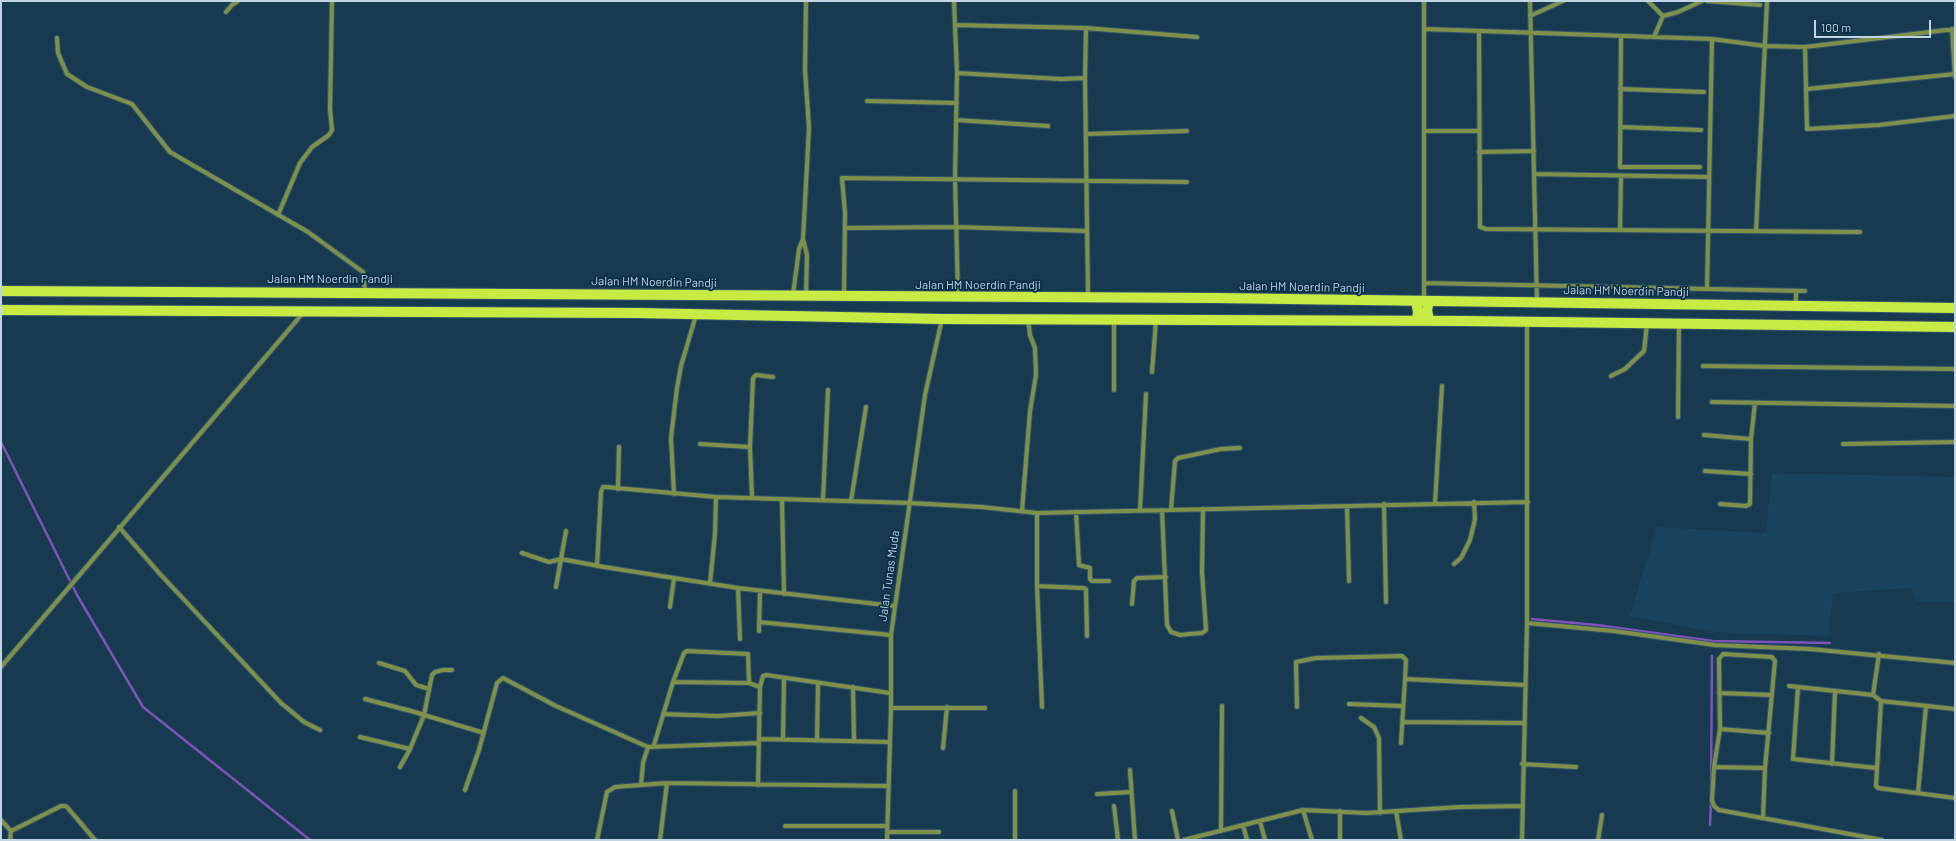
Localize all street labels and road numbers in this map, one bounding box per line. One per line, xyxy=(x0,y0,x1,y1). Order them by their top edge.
street label: Jalan HM Noerdin Pandji xyxy=(267,272,393,286)
street label: Jalan HM Noerdin Pandji xyxy=(591,274,717,290)
street label: Jalan HM Noerdin Pandji xyxy=(915,278,1041,292)
street label: Jalan HM Noerdin Pandji xyxy=(1239,279,1365,295)
street label: Jalan HM Noerdin Pandji xyxy=(1563,283,1689,299)
street label: Jalan Tunas Muda xyxy=(875,529,903,623)

